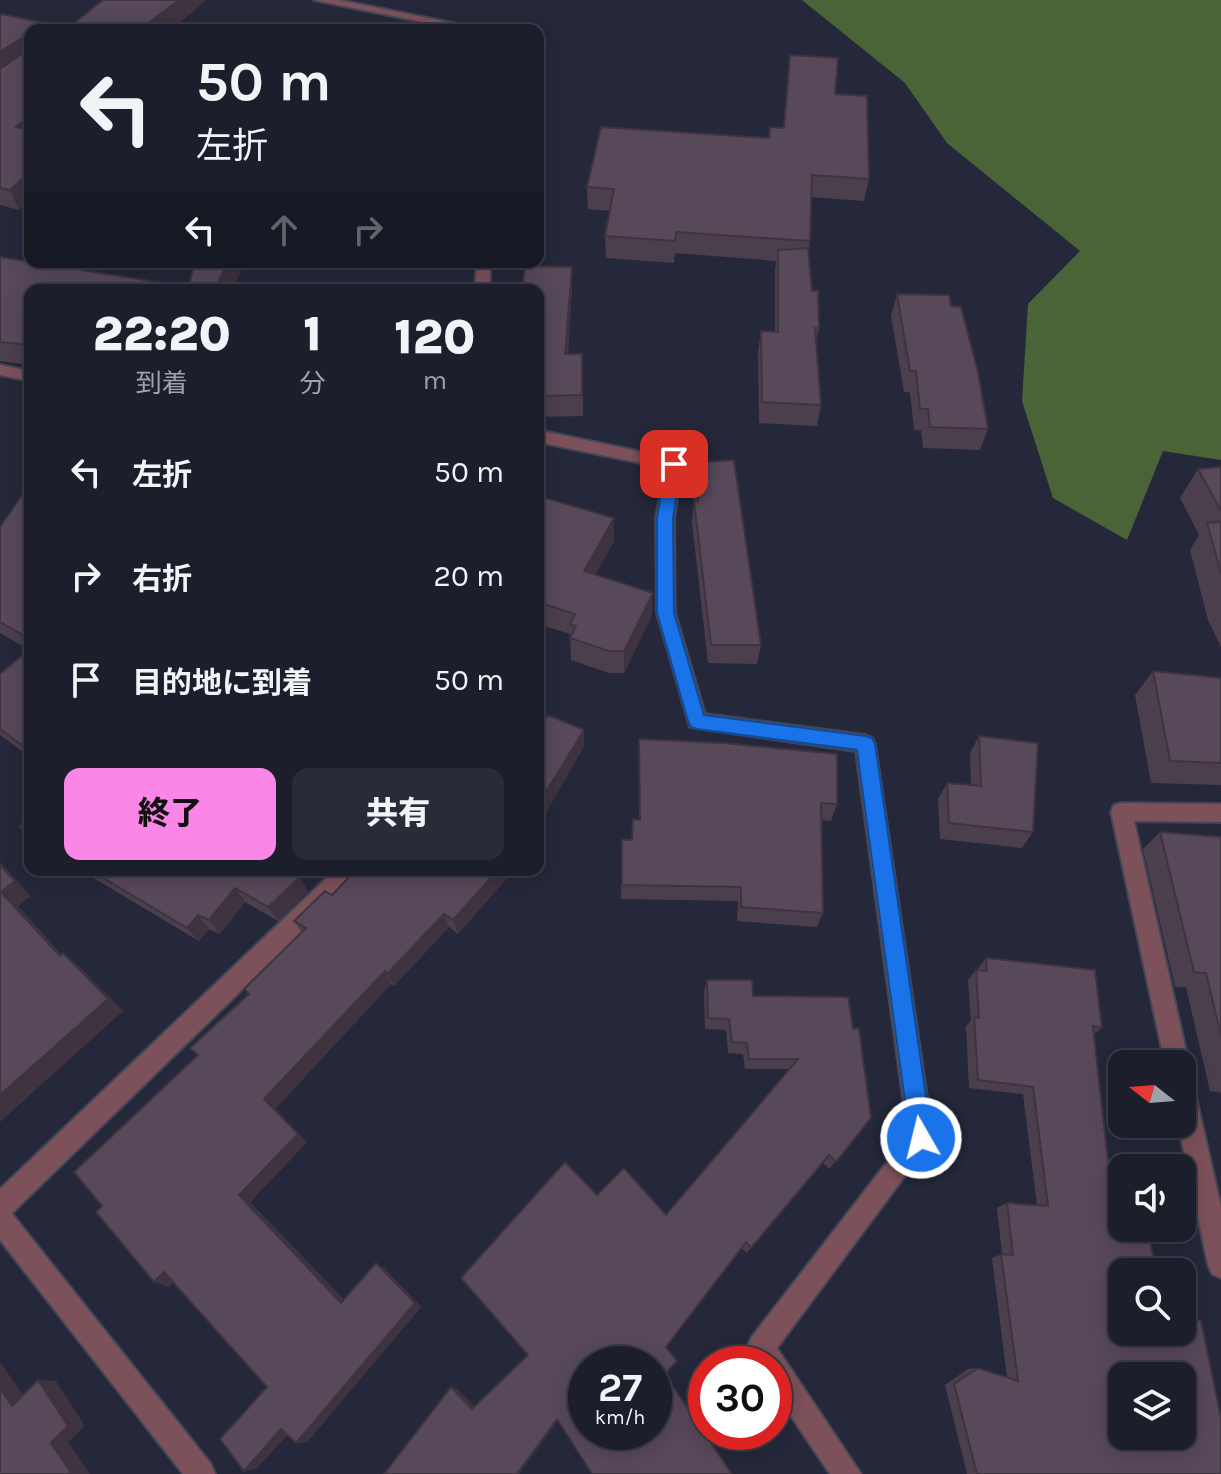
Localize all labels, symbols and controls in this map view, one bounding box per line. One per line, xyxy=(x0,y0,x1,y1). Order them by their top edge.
text: 50 m xyxy=(196,49,331,114)
icon: left xyxy=(64,56,168,160)
text: 左折 xyxy=(196,125,268,167)
icon: left xyxy=(178,208,222,252)
icon: ahead xyxy=(262,208,306,252)
icon: right xyxy=(346,208,390,252)
text: 22:20 xyxy=(93,306,231,362)
text: 1 xyxy=(303,306,322,362)
text: 120 xyxy=(394,309,475,365)
text: m xyxy=(423,365,447,396)
text: 到着 xyxy=(136,368,188,399)
text: 分 xyxy=(300,368,326,399)
pin xyxy=(640,430,708,498)
icon: arrive xyxy=(652,442,696,486)
icon: left xyxy=(64,450,108,494)
text: 50 m xyxy=(434,454,504,490)
text: 左折 xyxy=(132,457,192,493)
icon: right xyxy=(64,554,108,598)
text: 20 m xyxy=(434,558,504,594)
text: 右折 xyxy=(132,561,192,597)
icon: arrive xyxy=(64,658,108,702)
text: 50 m xyxy=(434,662,504,698)
text: 目的地に到着 xyxy=(132,665,312,701)
button: 終了 xyxy=(64,768,276,860)
button: 共有 xyxy=(292,768,504,860)
north arrow xyxy=(1108,1050,1196,1138)
map controls xyxy=(1108,1050,1196,1450)
position arrow xyxy=(879,1096,963,1180)
button: sound xyxy=(1108,1154,1196,1242)
button: search xyxy=(1108,1258,1196,1346)
speed limit sign: 30 xyxy=(688,1346,792,1450)
button: layers xyxy=(1108,1362,1196,1450)
text: 27 xyxy=(598,1364,642,1411)
text: km/h xyxy=(595,1406,645,1429)

